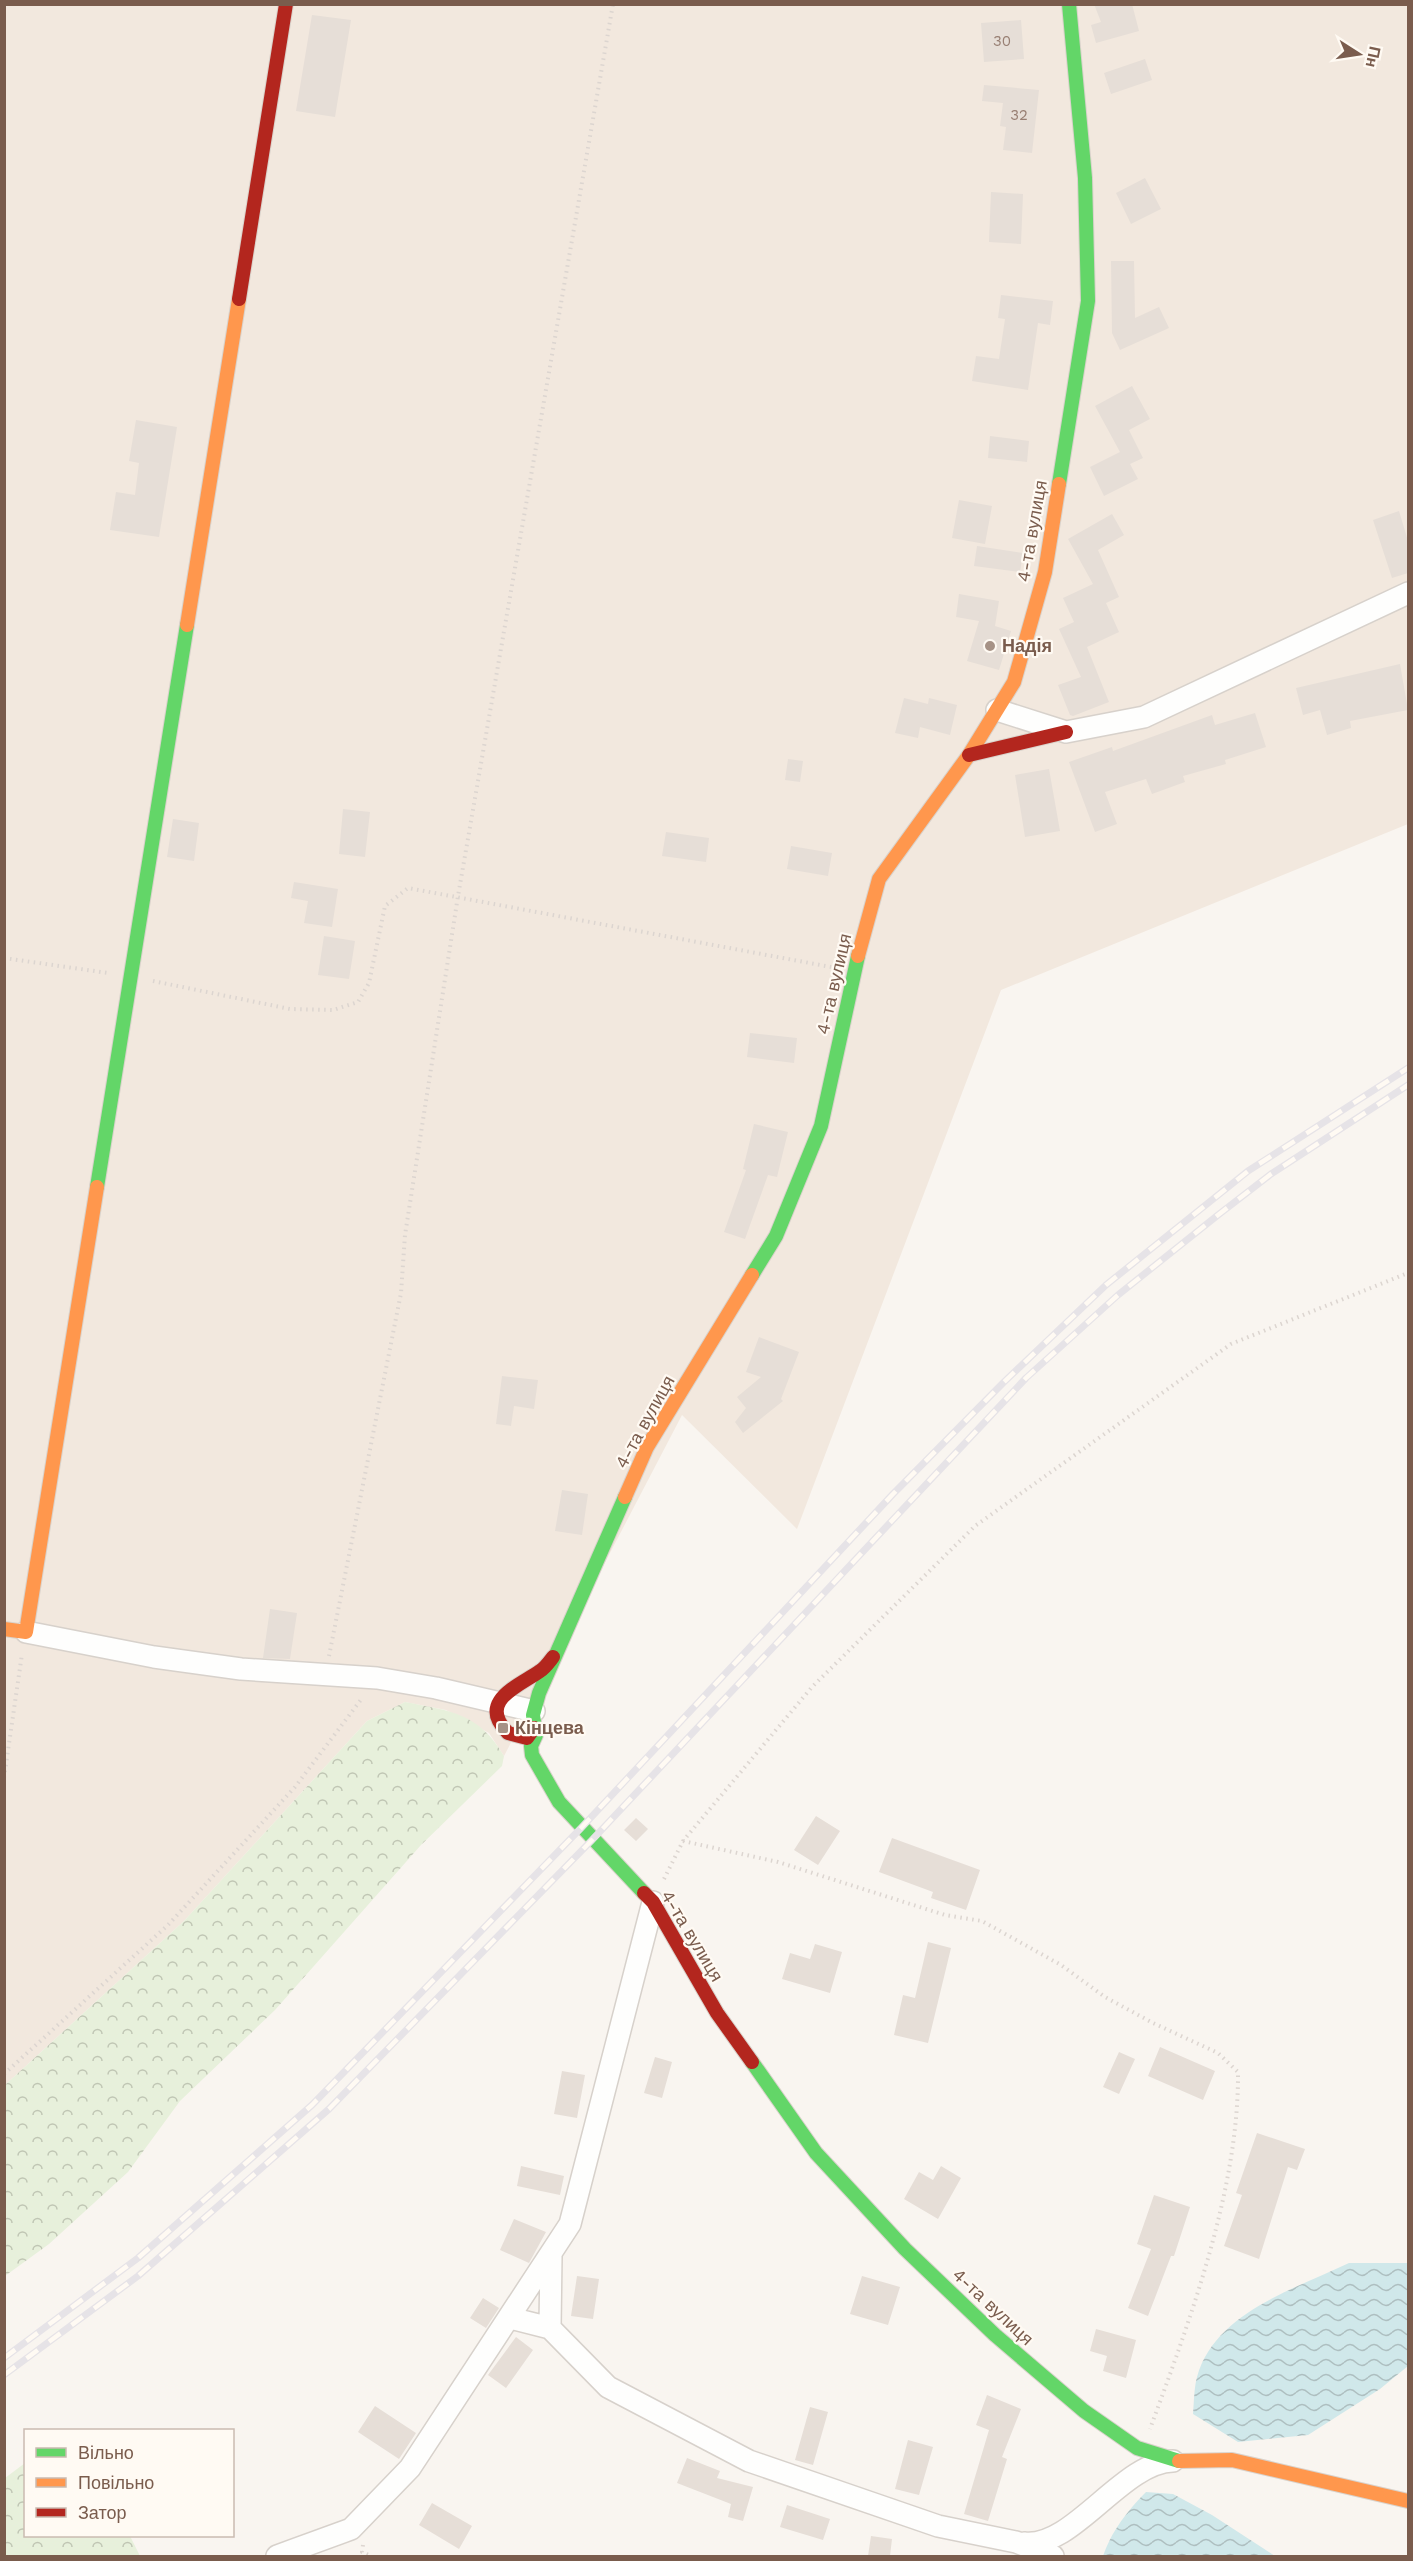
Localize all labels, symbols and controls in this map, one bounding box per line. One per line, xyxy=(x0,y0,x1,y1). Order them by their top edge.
north arrow xyxy=(1329,24,1389,84)
house number: 30 xyxy=(993,32,1011,50)
text: Пн xyxy=(1362,45,1385,69)
house number: 32 xyxy=(1010,106,1028,124)
street label: 4-та вулиця xyxy=(1012,478,1051,583)
place label: Надія xyxy=(1002,635,1052,656)
marker: Надія xyxy=(983,639,997,653)
street label: 4-та вулиця xyxy=(812,931,855,1036)
street label: 4-та вулиця xyxy=(610,1372,679,1472)
place label: Кінцева xyxy=(515,1717,585,1738)
marker: Кінцева xyxy=(496,1721,510,1735)
street label: 4-та вулиця xyxy=(657,1886,728,1985)
street label: 4-та вулиця xyxy=(949,2264,1038,2349)
legend xyxy=(24,2429,234,2537)
text: Вільно xyxy=(78,2442,134,2463)
text: Повільно xyxy=(78,2472,154,2493)
text: Затор xyxy=(78,2502,127,2523)

